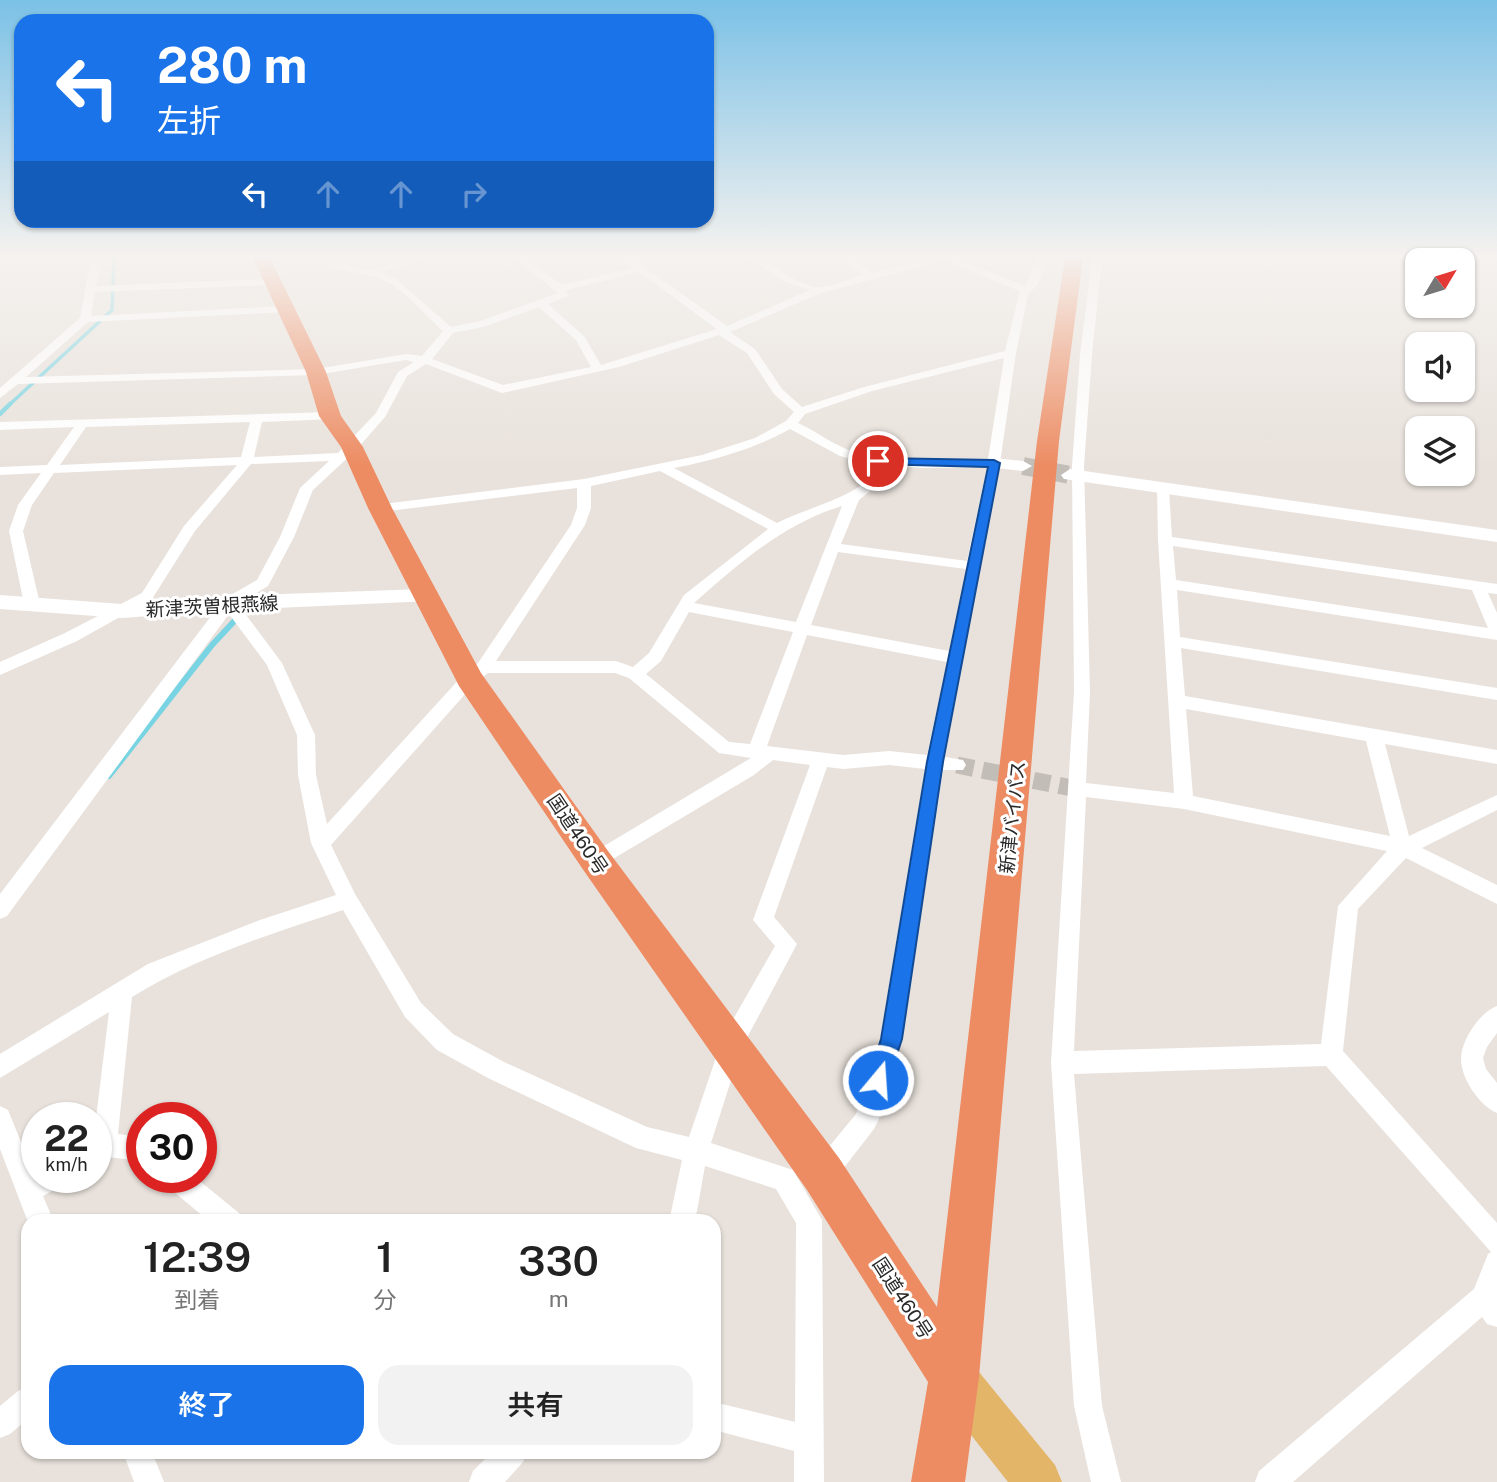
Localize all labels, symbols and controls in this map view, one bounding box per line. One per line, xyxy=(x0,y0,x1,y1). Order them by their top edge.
text: 280 m xyxy=(157,36,307,94)
icon: left xyxy=(42,42,133,133)
text: 左折 xyxy=(157,102,221,139)
icon: left xyxy=(236,175,274,213)
icon: ahead xyxy=(309,175,347,213)
icon: ahead xyxy=(382,175,420,213)
icon: right xyxy=(455,175,493,213)
north arrow xyxy=(1405,248,1475,318)
map controls xyxy=(1405,248,1475,486)
button: sound xyxy=(1405,332,1475,402)
button: layers xyxy=(1405,416,1475,486)
pin xyxy=(848,431,908,491)
icon: arrive xyxy=(859,442,897,480)
street label: 新津茨曽根燕線 xyxy=(145,592,279,620)
street label: 新津バイパス xyxy=(995,759,1029,875)
street label: 国道460号 xyxy=(543,790,613,878)
position arrow xyxy=(841,1043,915,1117)
speed limit sign: 30 xyxy=(126,1102,217,1193)
text: 22 xyxy=(44,1118,89,1159)
text: km/h xyxy=(45,1154,88,1175)
text: 12:39 xyxy=(143,1232,251,1281)
text: 1 xyxy=(376,1232,394,1281)
text: 330 xyxy=(518,1236,599,1285)
street label: 国道460号 xyxy=(869,1253,937,1343)
text: m xyxy=(549,1285,569,1312)
text: 到着 xyxy=(174,1286,220,1313)
text: 分 xyxy=(373,1286,396,1313)
button: 終了 xyxy=(49,1365,364,1445)
button: 共有 xyxy=(378,1365,693,1445)

